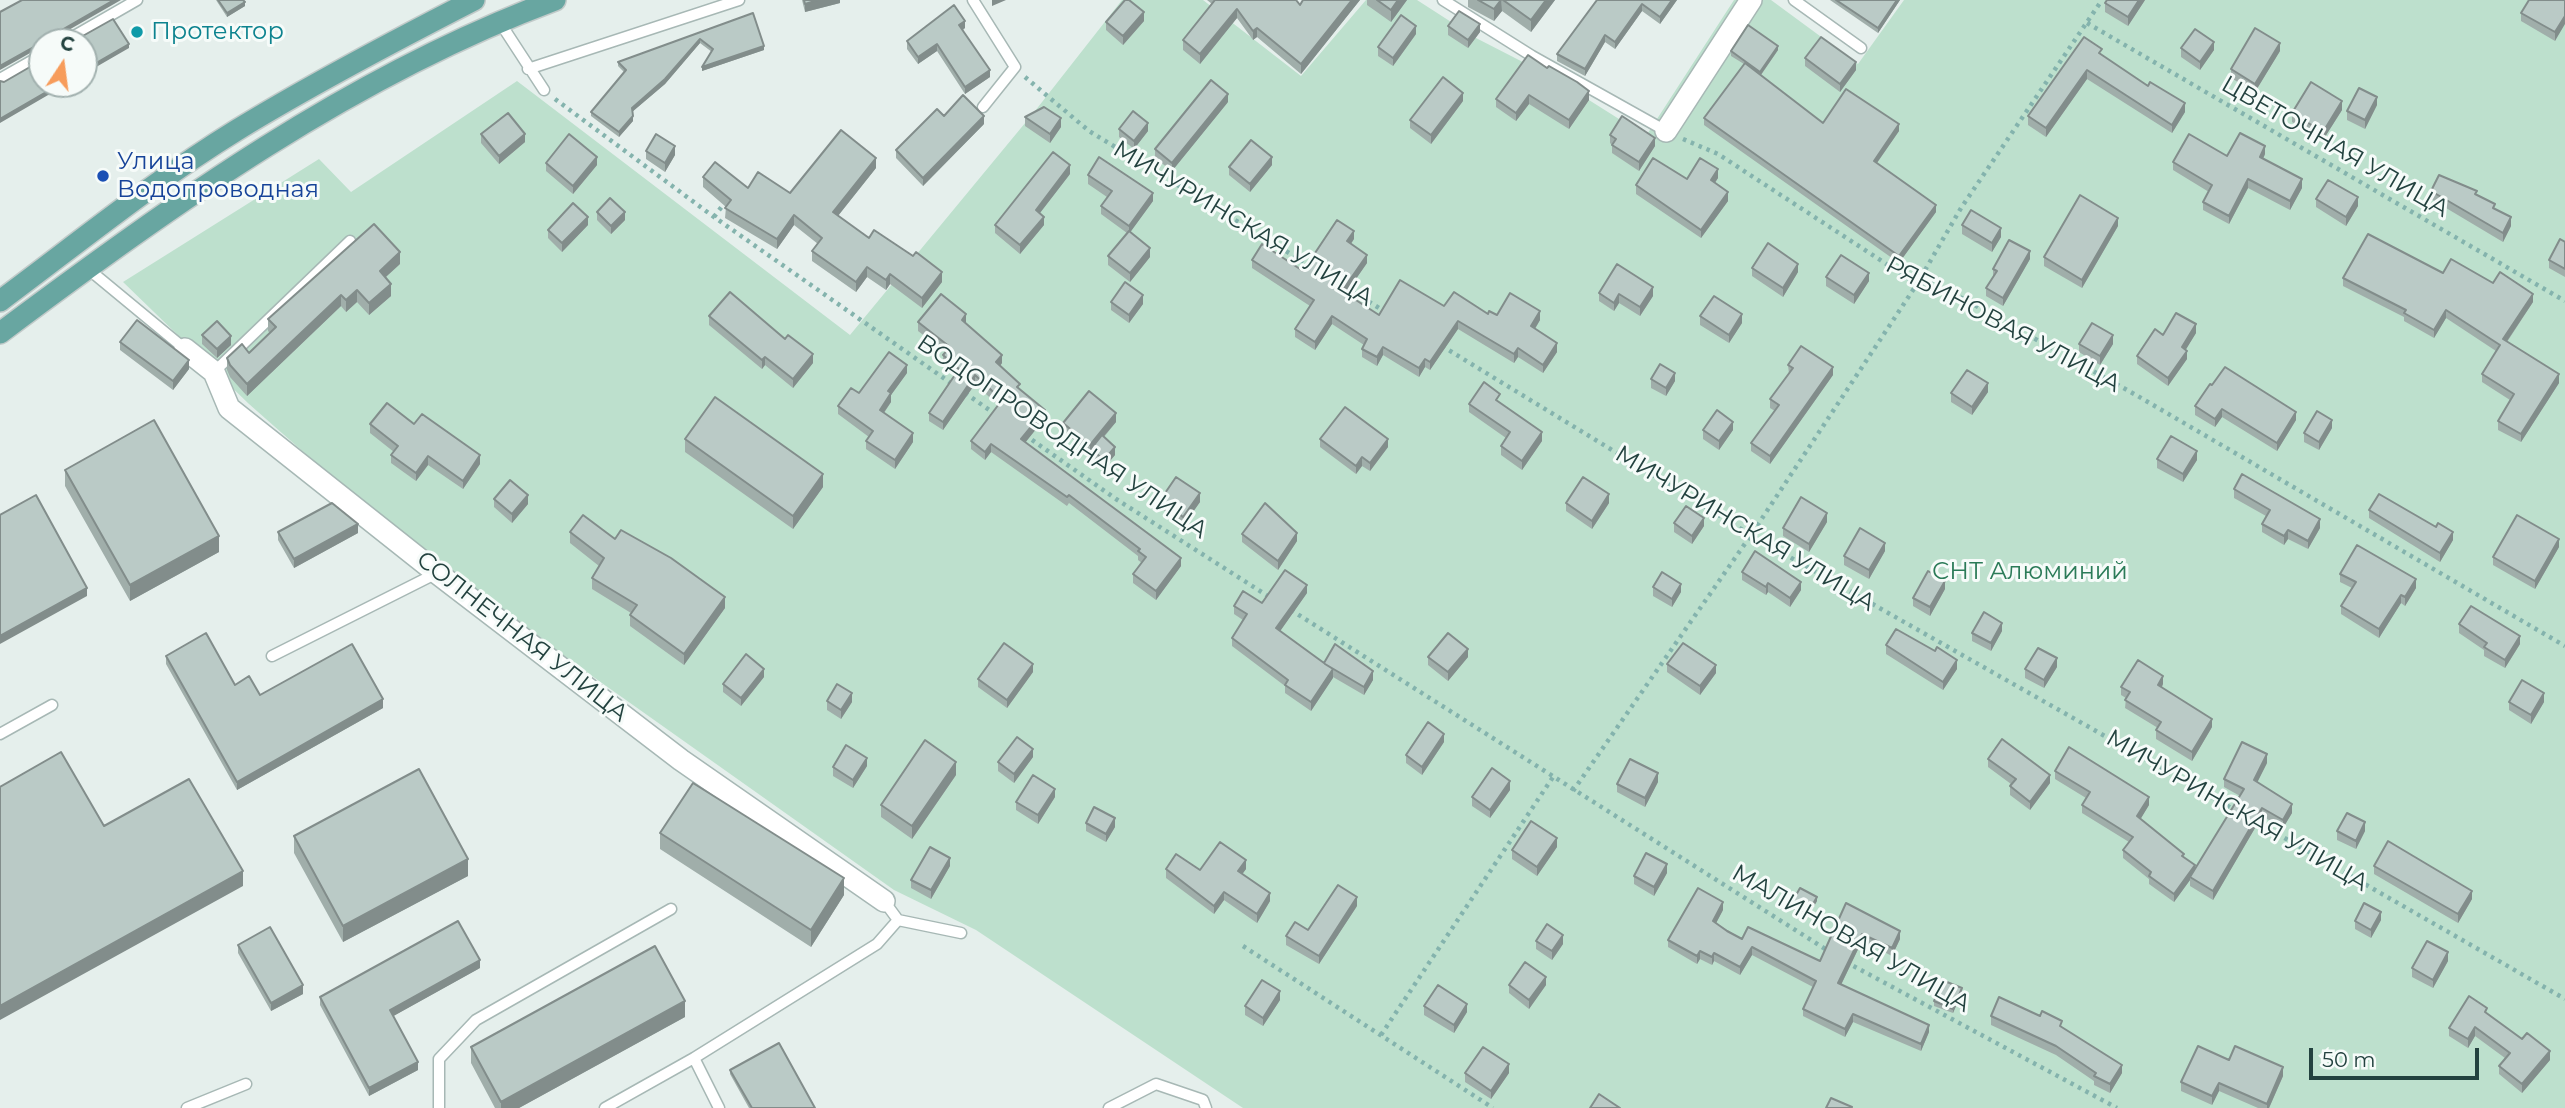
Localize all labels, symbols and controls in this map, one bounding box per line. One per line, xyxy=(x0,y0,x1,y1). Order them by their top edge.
place label: Протектор xyxy=(151,18,284,46)
marker: Протектор xyxy=(129,24,145,40)
north arrow xyxy=(28,28,98,98)
text: С xyxy=(58,31,77,57)
street label: ЦВЕТОЧНАЯ УЛИЦА xyxy=(2216,70,2454,224)
street label: МИЧУРИНСКАЯ УЛИЦА xyxy=(1108,135,1378,313)
place label: Улица Водопроводная xyxy=(117,148,319,204)
marker: Улица Водопроводная xyxy=(95,168,111,184)
street label: РЯБИНОВАЯ УЛИЦА xyxy=(1881,251,2125,399)
street label: ВОДОПРОВОДНАЯ УЛИЦА xyxy=(911,329,1213,545)
street label: МИЧУРИНСКАЯ УЛИЦА xyxy=(1610,440,1880,618)
street label: СОЛНЕЧНАЯ УЛИЦА xyxy=(410,545,634,729)
park label: СНТ Алюминий xyxy=(1932,558,2128,586)
street label: МИЧУРИНСКАЯ УЛИЦА xyxy=(2101,724,2373,898)
street label: МАЛИНОВАЯ УЛИЦА xyxy=(1727,859,1975,1019)
scale bar xyxy=(2313,1034,2483,1078)
text: 50 m xyxy=(2322,1047,2376,1072)

